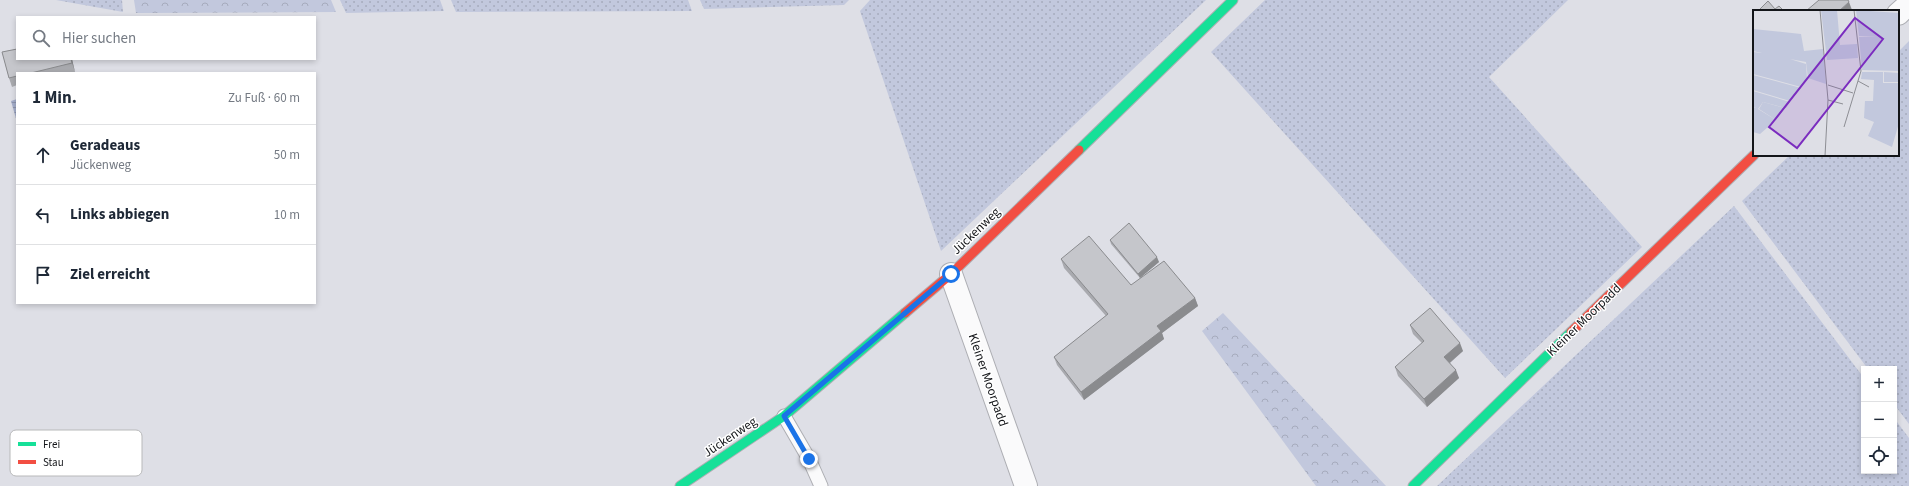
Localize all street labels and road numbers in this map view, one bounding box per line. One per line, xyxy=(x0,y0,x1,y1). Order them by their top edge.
street label: Jückenweg xyxy=(948,203,1005,259)
street label: Kleiner Moorpadd xyxy=(1543,280,1625,360)
street label: Kleiner Moorpadd xyxy=(964,331,1012,429)
street label: Jückenweg xyxy=(700,412,761,462)

